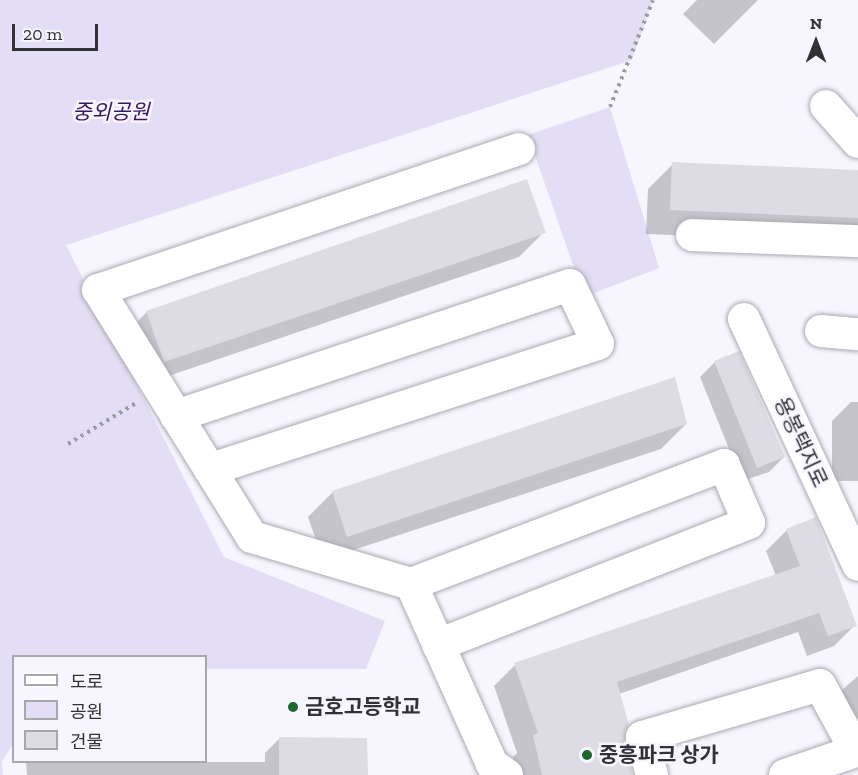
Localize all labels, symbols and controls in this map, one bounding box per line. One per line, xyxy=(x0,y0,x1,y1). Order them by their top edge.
scale bar xyxy=(15,12,100,50)
north arrow xyxy=(786,12,846,72)
text: N xyxy=(810,14,822,33)
text: 20 m xyxy=(23,23,62,45)
park label: 중외공원 xyxy=(72,99,150,125)
street label: 용봉택지로 xyxy=(769,393,833,491)
legend xyxy=(12,655,207,763)
text: 도로 xyxy=(70,671,103,693)
place label: 금호고등학교 xyxy=(305,694,421,720)
marker: 금호고등학교 xyxy=(286,700,300,714)
text: 공원 xyxy=(70,701,103,723)
text: 건물 xyxy=(70,731,103,753)
place label: 중흥파크 상가 xyxy=(599,742,719,768)
marker: 중흥파크 상가 xyxy=(580,748,594,762)

